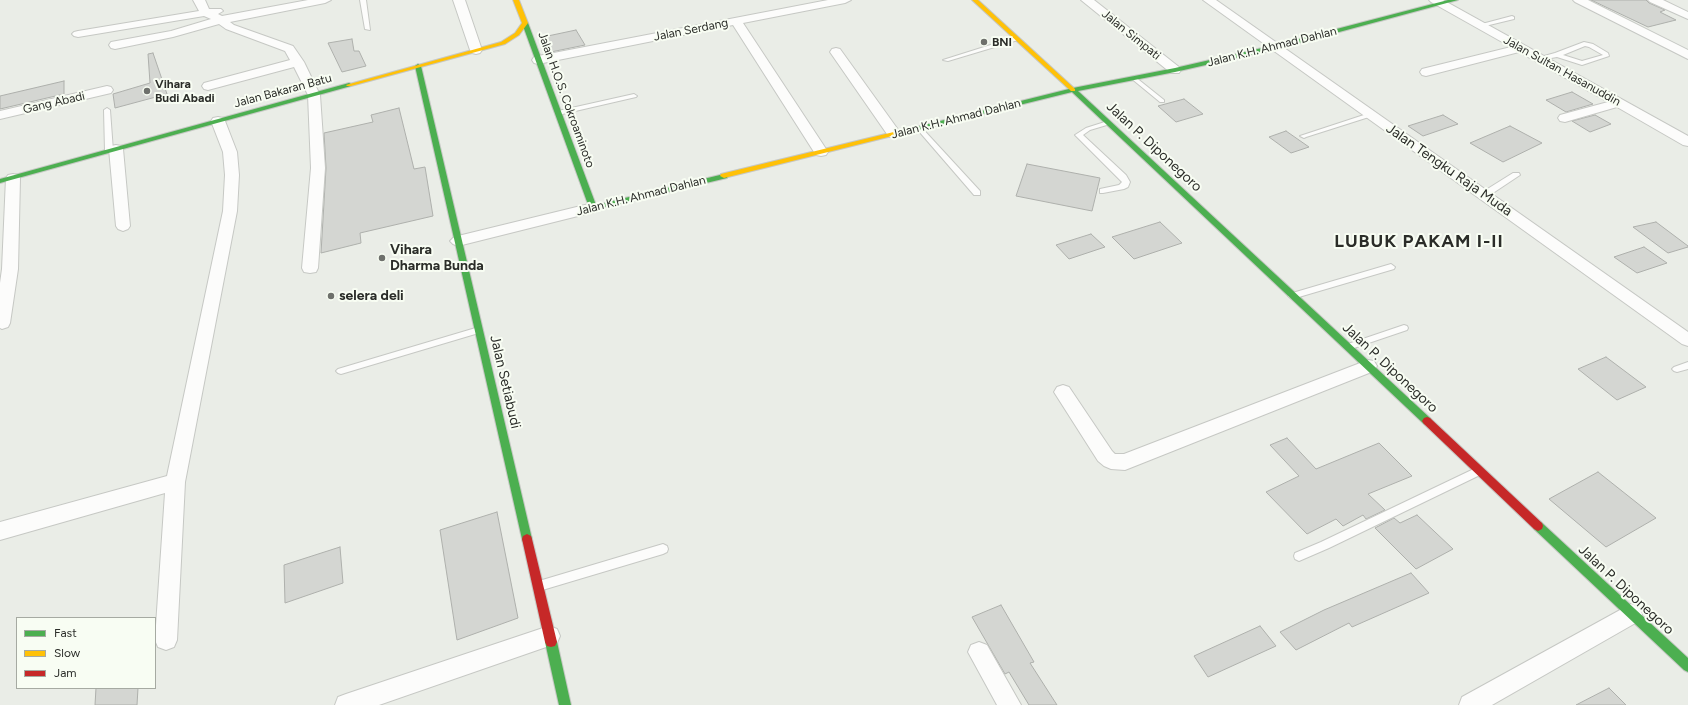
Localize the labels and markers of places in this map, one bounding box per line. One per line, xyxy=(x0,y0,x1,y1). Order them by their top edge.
place label: BNI xyxy=(992,35,1012,49)
marker: BNI xyxy=(979,37,989,47)
place label: Vihara Budi Abadi xyxy=(155,77,215,105)
marker: Vihara Budi Abadi xyxy=(142,86,152,96)
place label: Vihara Dharma Bunda xyxy=(390,242,484,274)
marker: Vihara Dharma Bunda xyxy=(377,253,387,263)
place label: selera deli xyxy=(339,288,404,304)
marker: selera deli xyxy=(326,291,336,301)

